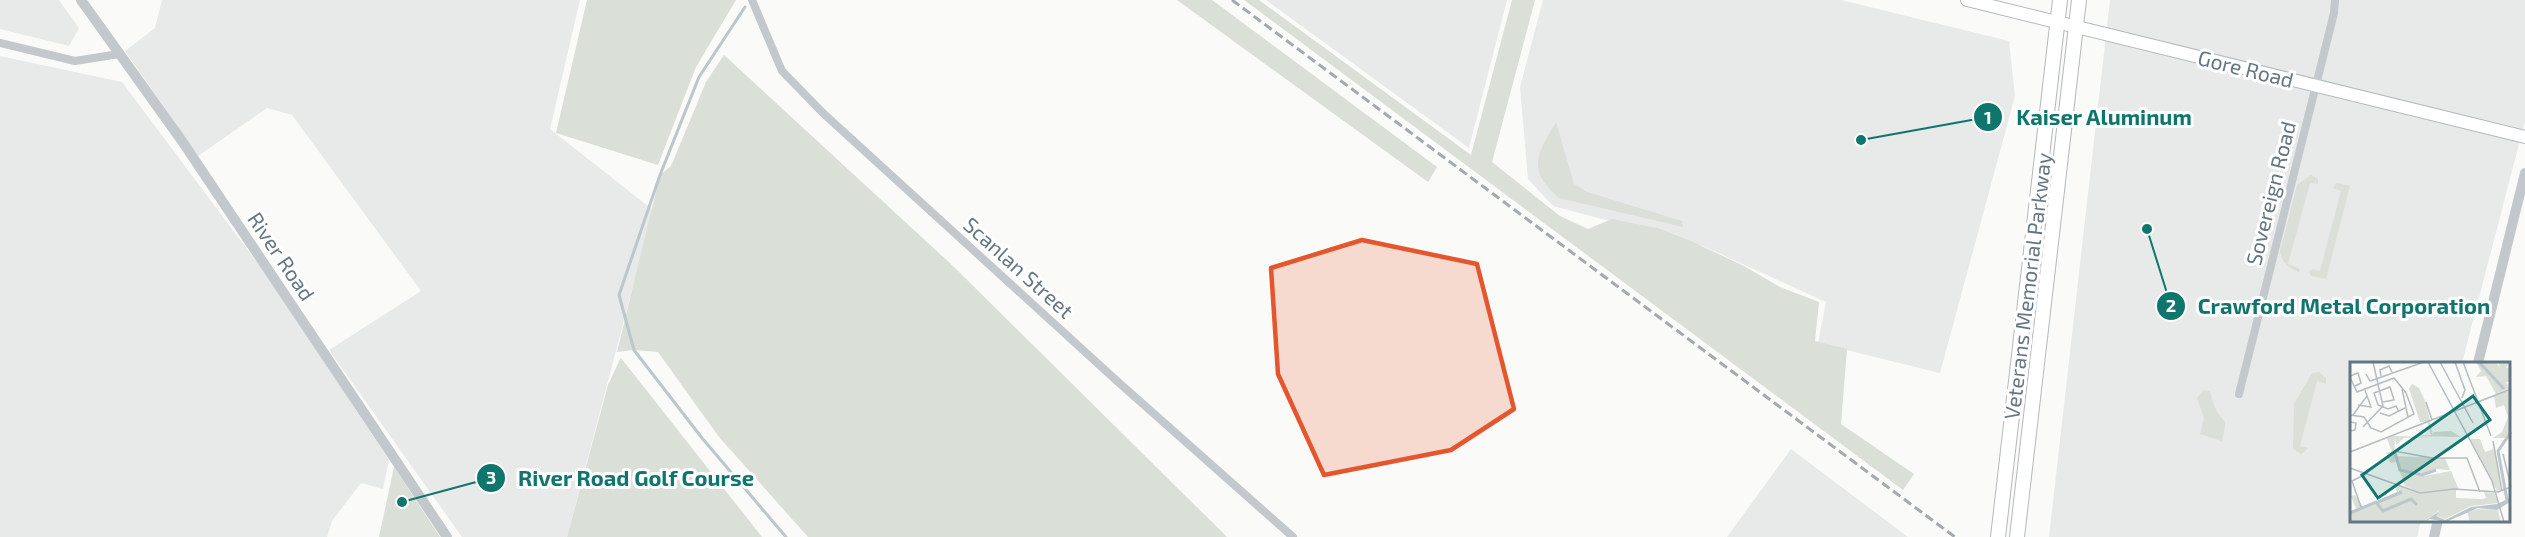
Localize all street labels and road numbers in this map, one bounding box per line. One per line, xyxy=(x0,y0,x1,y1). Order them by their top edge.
street label: Gore Road xyxy=(2196,44,2296,92)
street label: Sovereign Road xyxy=(2240,118,2300,268)
street label: Veterans Memorial Parkway xyxy=(1998,151,2056,421)
street label: River Road xyxy=(243,207,321,305)
street label: Scanlan Street xyxy=(959,211,1079,323)

